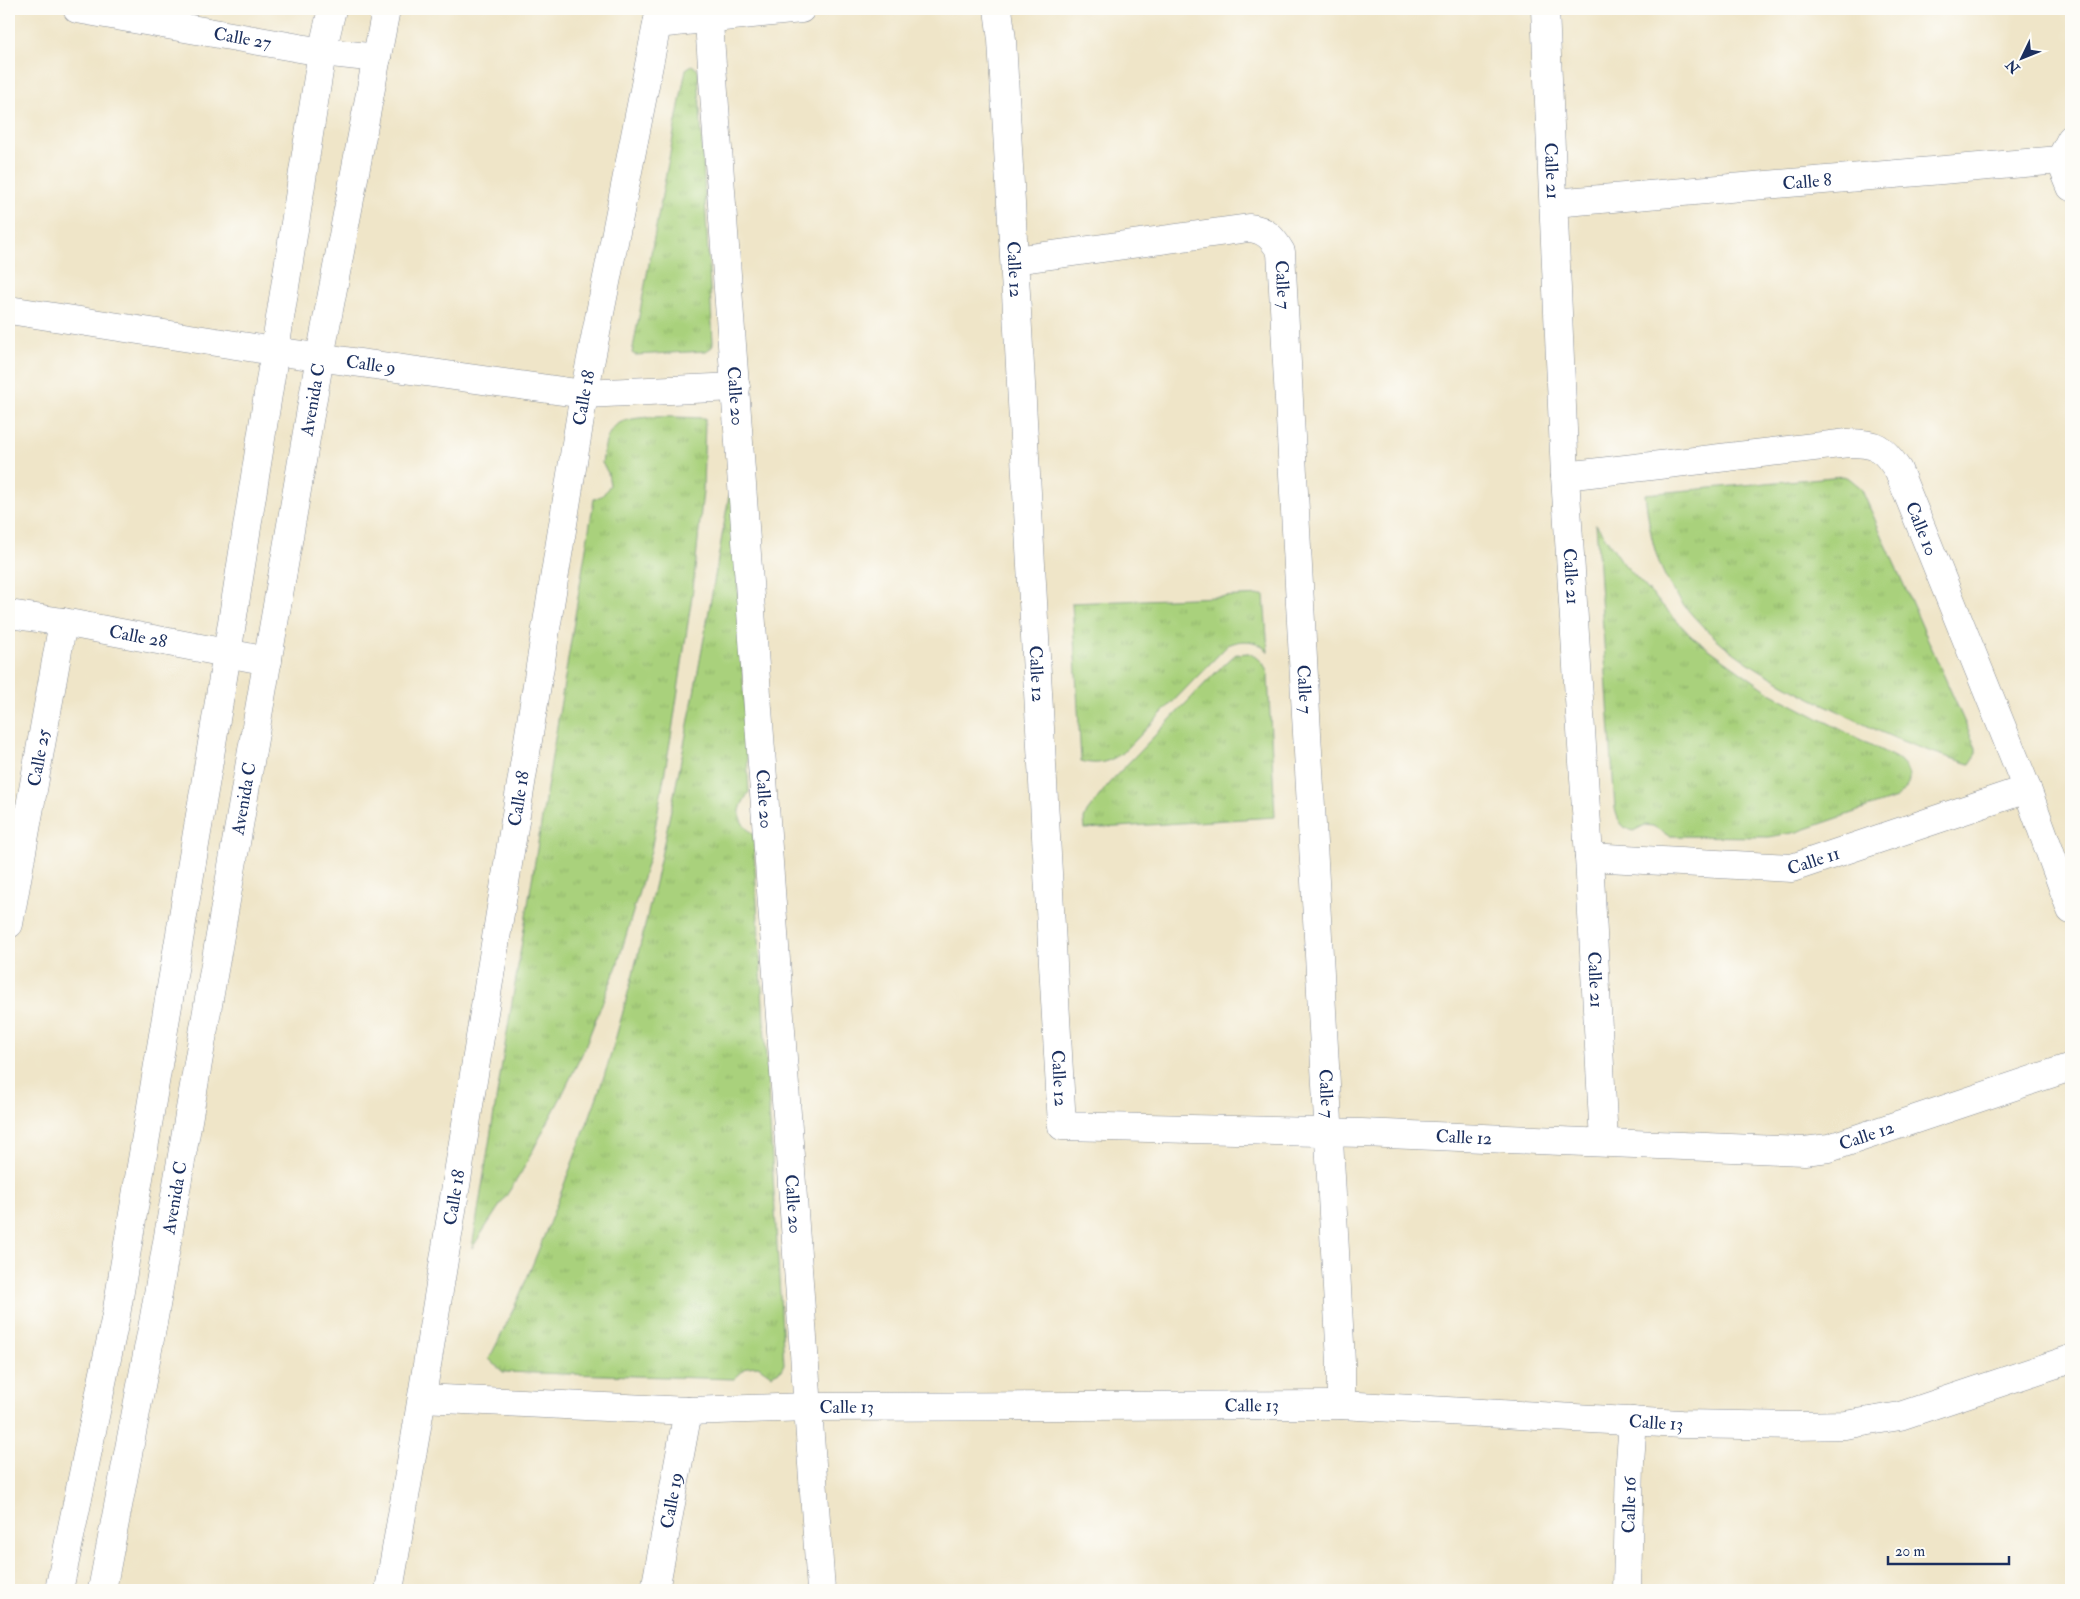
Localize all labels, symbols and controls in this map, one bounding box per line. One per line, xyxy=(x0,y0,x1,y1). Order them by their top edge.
street label: Calle 27 xyxy=(212,22,273,54)
north arrow xyxy=(1998,32,2048,82)
text: N xyxy=(2002,56,2024,78)
street label: Calle 21 xyxy=(1539,142,1565,200)
street label: Calle 8 xyxy=(1781,168,1833,195)
street label: Calle 12 xyxy=(1002,240,1028,298)
street label: Calle 7 xyxy=(1270,260,1296,310)
street label: Calle 9 xyxy=(344,350,397,379)
street label: Avenida C xyxy=(295,361,330,439)
street label: Calle 20 xyxy=(722,366,749,426)
street label: Calle 18 xyxy=(568,368,600,427)
street label: Calle 10 xyxy=(1900,498,1943,559)
street label: Calle 21 xyxy=(1558,547,1585,605)
street label: Calle 28 xyxy=(107,620,169,653)
street label: Calle 12 xyxy=(1024,645,1050,703)
street label: Calle 7 xyxy=(1292,664,1317,714)
street label: Calle 25 xyxy=(22,727,55,788)
street label: Avenida C xyxy=(226,760,261,838)
street label: Calle 18 xyxy=(503,769,534,828)
street label: Calle 20 xyxy=(751,769,778,829)
street label: Calle 11 xyxy=(1784,841,1843,880)
street label: Calle 21 xyxy=(1582,951,1608,1009)
street label: Calle 12 xyxy=(1046,1049,1072,1107)
street label: Calle 7 xyxy=(1314,1068,1339,1119)
street label: Calle 12 xyxy=(1836,1116,1897,1155)
street label: Calle 12 xyxy=(1435,1125,1493,1150)
street label: Avenida C xyxy=(157,1160,192,1237)
street label: Calle 18 xyxy=(438,1168,470,1227)
street label: Calle 20 xyxy=(780,1174,807,1234)
street label: Calle 13 xyxy=(1224,1394,1279,1417)
street label: Calle 13 xyxy=(819,1395,874,1418)
street label: Calle 13 xyxy=(1628,1410,1684,1436)
street label: Calle 19 xyxy=(655,1471,688,1530)
street label: Calle 16 xyxy=(1617,1476,1641,1534)
scale bar xyxy=(1888,1534,2009,1566)
text: 20 m xyxy=(1895,1542,1925,1561)

